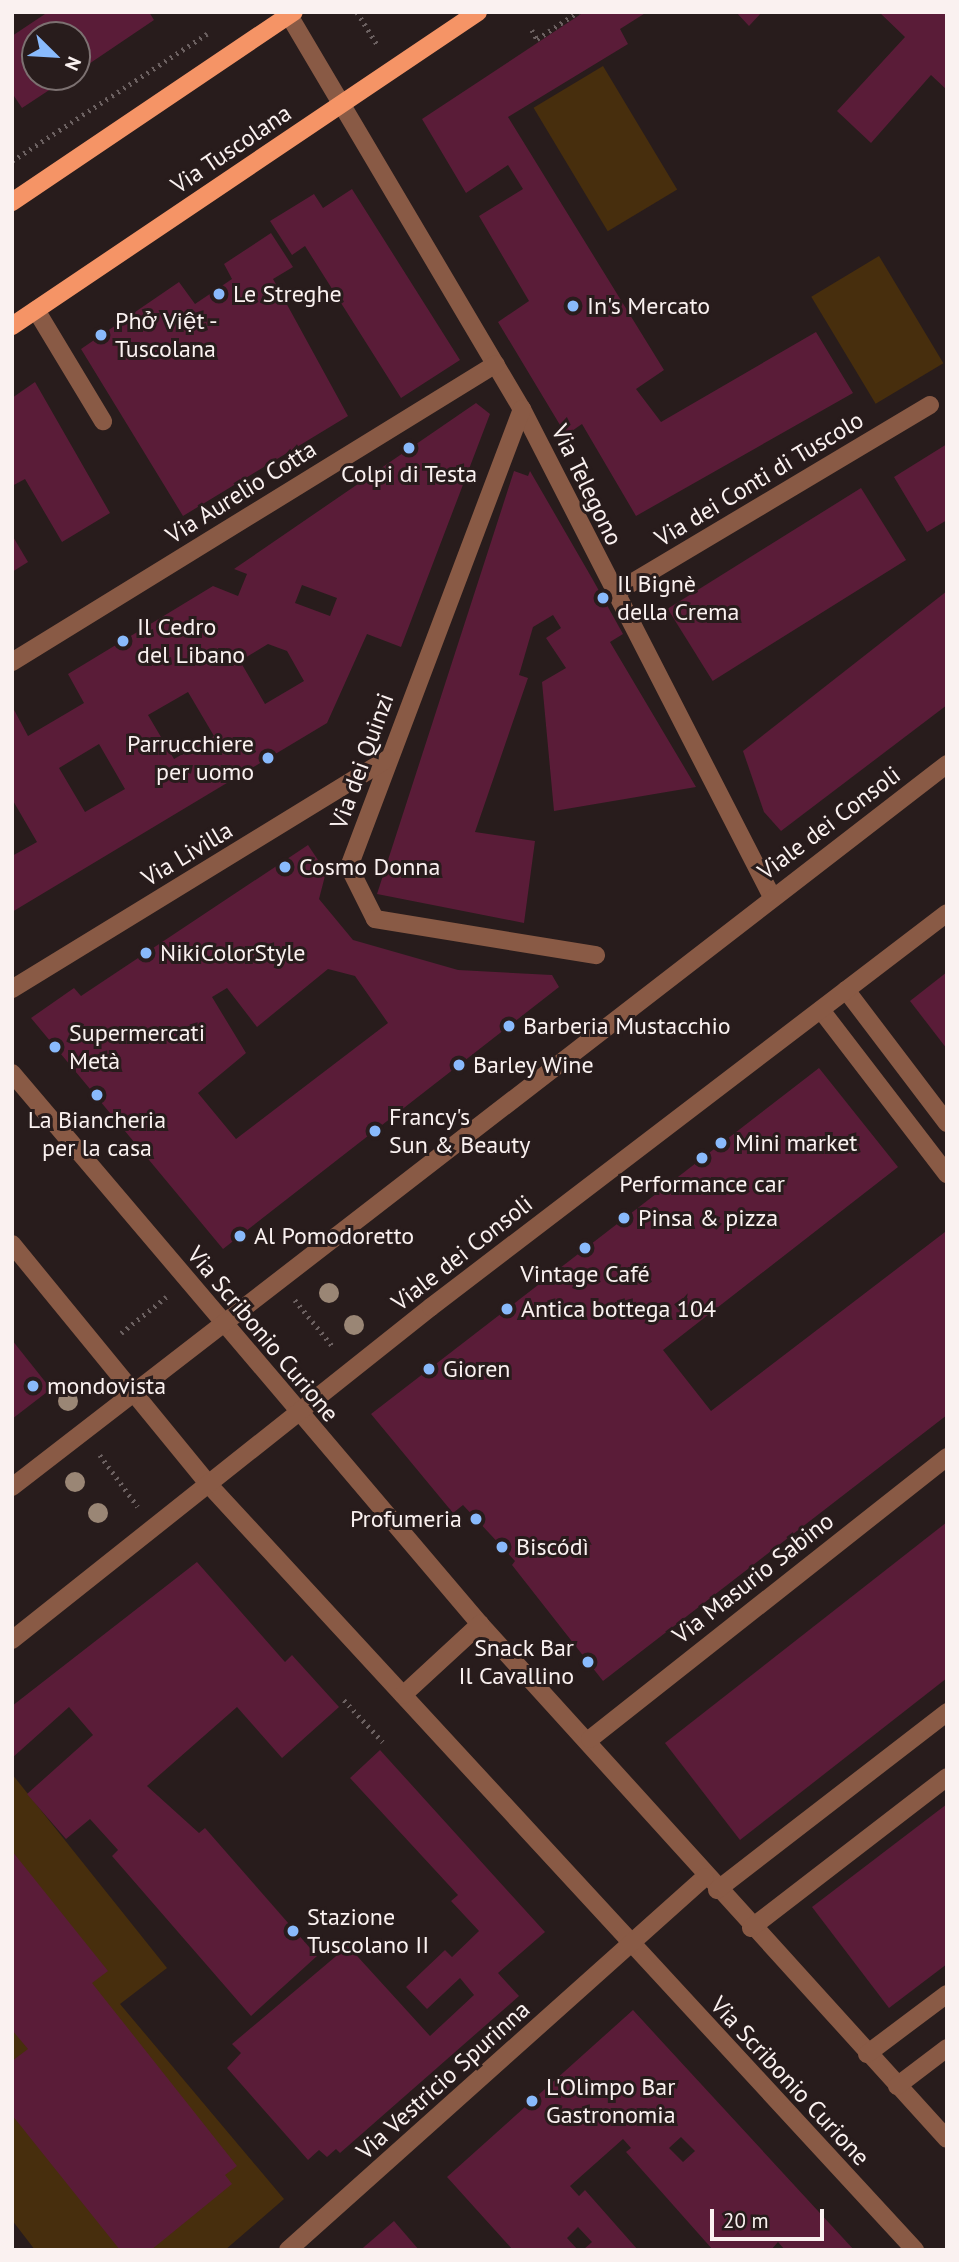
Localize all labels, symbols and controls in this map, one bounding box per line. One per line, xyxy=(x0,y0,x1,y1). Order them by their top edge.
north arrow xyxy=(21,21,91,91)
text: N xyxy=(60,53,87,74)
street label: Via Tuscolana xyxy=(165,98,297,200)
place label: Le Streghe xyxy=(233,280,342,308)
marker: Le Streghe xyxy=(211,286,227,302)
place label: In's Mercato xyxy=(587,292,710,320)
marker: In's Mercato xyxy=(565,298,581,314)
place label: Phở Việt - Tuscolana xyxy=(115,307,220,363)
marker: Phở Việt - Tuscolana xyxy=(93,327,109,343)
street label: Via dei Conti di Tuscolo xyxy=(649,405,869,553)
street label: Via Telegono xyxy=(545,420,629,550)
street label: Via Aurelio Cotta xyxy=(160,434,322,550)
marker: Colpi di Testa xyxy=(401,440,417,456)
place label: Colpi di Testa xyxy=(341,460,477,488)
place label: Il Bignè della Crema xyxy=(617,570,739,626)
marker: Il Bignè della Crema xyxy=(595,590,611,606)
place label: Il Cedro del Libano xyxy=(137,613,245,669)
marker: Il Cedro del Libano xyxy=(115,633,131,649)
street label: Via dei Quinzi xyxy=(324,689,400,833)
place label: Parrucchiere per uomo xyxy=(127,730,254,786)
marker: Parrucchiere per uomo xyxy=(260,750,276,766)
street label: Viale dei Consoli xyxy=(752,760,906,886)
street label: Via Livilla xyxy=(136,816,238,892)
place label: Cosmo Donna xyxy=(299,853,440,881)
marker: Cosmo Donna xyxy=(277,859,293,875)
place label: NikiColorStyle xyxy=(160,939,306,967)
marker: NikiColorStyle xyxy=(138,945,154,961)
place label: Barberia Mustacchio xyxy=(523,1012,731,1040)
marker: Barberia Mustacchio xyxy=(501,1018,517,1034)
place label: Supermercati Metà xyxy=(69,1019,205,1075)
marker: Supermercati Metà xyxy=(47,1039,63,1055)
place label: Barley Wine xyxy=(473,1051,595,1079)
marker: Barley Wine xyxy=(451,1057,467,1073)
marker: La Biancheria per la casa xyxy=(89,1087,105,1103)
place label: Francy's Sun & Beauty xyxy=(389,1103,531,1159)
place label: La Biancheria per la casa xyxy=(28,1106,166,1162)
marker: Francy's Sun & Beauty xyxy=(367,1123,383,1139)
place label: Mini market xyxy=(735,1129,857,1157)
marker: Mini market xyxy=(713,1135,729,1151)
marker: Performance car xyxy=(694,1150,710,1166)
place label: Performance car xyxy=(619,1170,785,1198)
street label: Viale dei Consoli xyxy=(386,1189,538,1317)
place label: Pinsa & pizza xyxy=(638,1204,778,1232)
marker: Pinsa & pizza xyxy=(616,1210,632,1226)
place label: Al Pomodoretto xyxy=(254,1222,414,1250)
marker: Al Pomodoretto xyxy=(232,1228,248,1244)
street label: Via Scribonio Curione xyxy=(181,1240,345,1428)
marker: Vintage Café xyxy=(577,1240,593,1256)
place label: Vintage Café xyxy=(520,1260,650,1288)
place label: Antica bottega 104 xyxy=(521,1295,716,1323)
marker: Antica bottega 104 xyxy=(499,1301,515,1317)
place label: Gioren xyxy=(443,1355,510,1383)
marker: Gioren xyxy=(421,1361,437,1377)
place label: mondovista xyxy=(47,1372,166,1400)
marker: mondovista xyxy=(25,1378,41,1394)
place label: Profumeria xyxy=(350,1505,462,1533)
street label: Via Masurio Sabino xyxy=(667,1506,839,1650)
marker: Profumeria xyxy=(468,1511,484,1527)
place label: Biscódì xyxy=(516,1533,589,1561)
marker: Biscódì xyxy=(494,1539,510,1555)
place label: Snack Bar Il Cavallino xyxy=(458,1634,574,1690)
marker: Snack Bar Il Cavallino xyxy=(580,1654,596,1670)
place label: Stazione Tuscolano II xyxy=(307,1903,429,1959)
marker: Stazione Tuscolano II xyxy=(285,1923,301,1939)
street label: Via Scribonio Curione xyxy=(704,1991,876,2171)
street label: Via Vestricio Spurinna xyxy=(350,1994,536,2166)
place label: L'Olimpo Bar Gastronomia xyxy=(546,2073,676,2129)
marker: L'Olimpo Bar Gastronomia xyxy=(524,2093,540,2109)
scale bar xyxy=(714,2196,828,2240)
text: 20 m xyxy=(723,2207,769,2234)

